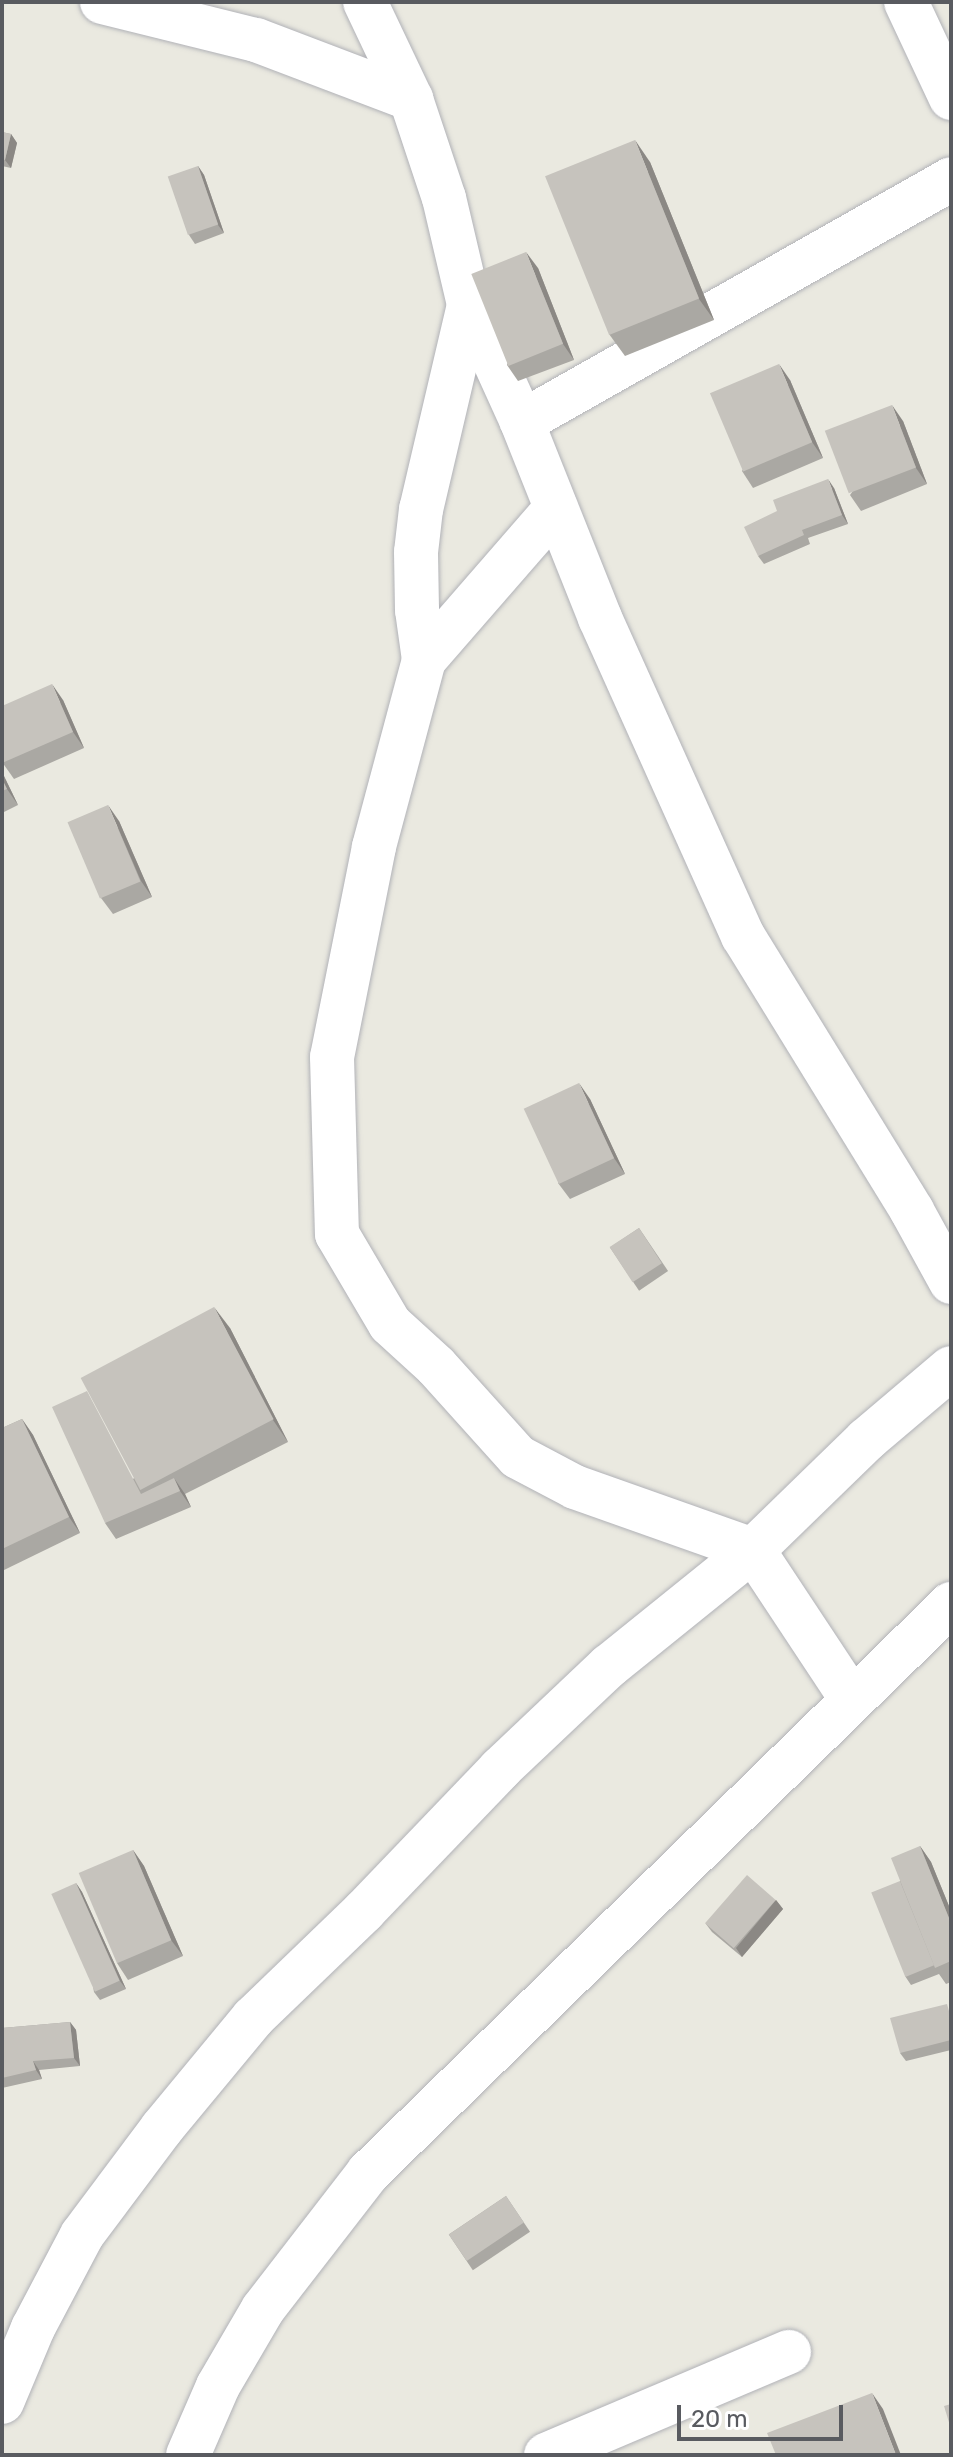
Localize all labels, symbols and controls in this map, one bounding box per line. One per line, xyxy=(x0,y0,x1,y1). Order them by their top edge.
scale bar xyxy=(681,2389,847,2439)
text: 20 m xyxy=(691,2405,748,2433)

